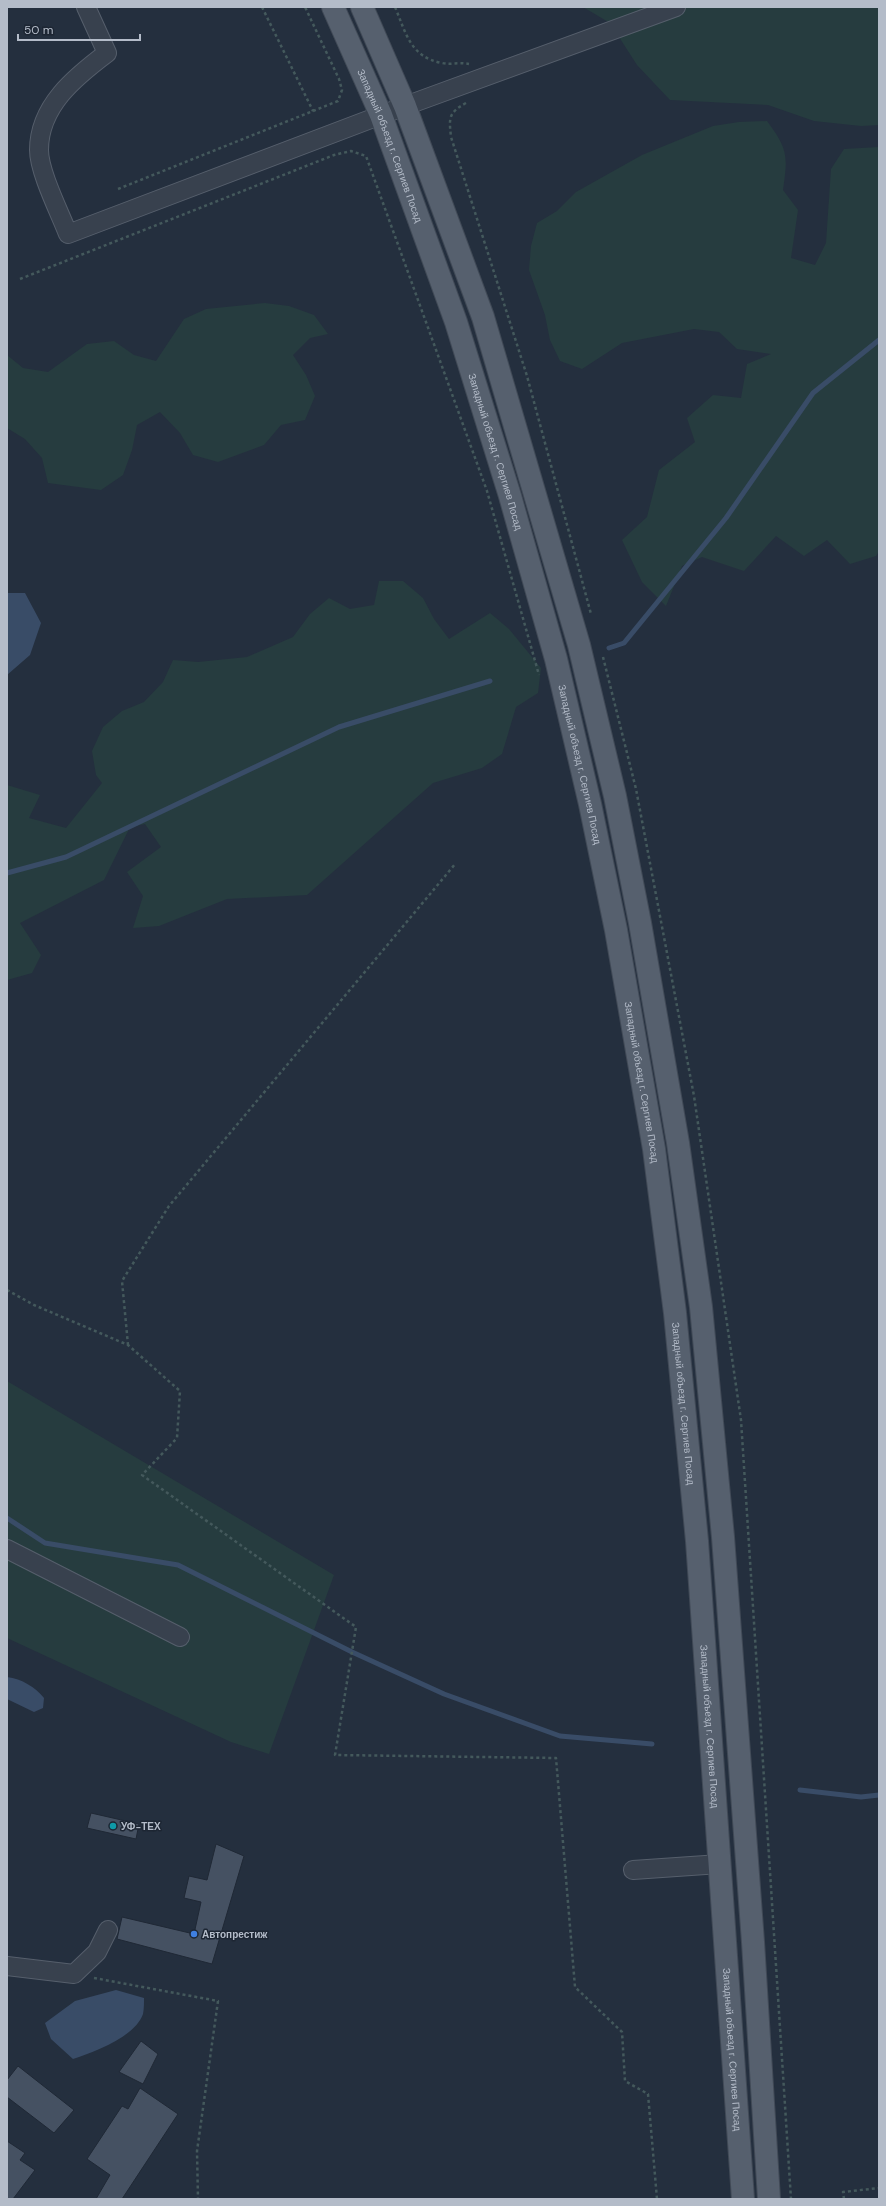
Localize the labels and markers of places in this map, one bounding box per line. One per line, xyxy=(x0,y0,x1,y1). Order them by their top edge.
place label: УФ-ТЕХ xyxy=(121,1820,161,1833)
marker: УФ-ТЕХ xyxy=(108,1821,118,1831)
place label: Автопрестиж xyxy=(202,1928,268,1941)
marker: Автопрестиж xyxy=(189,1929,199,1939)

